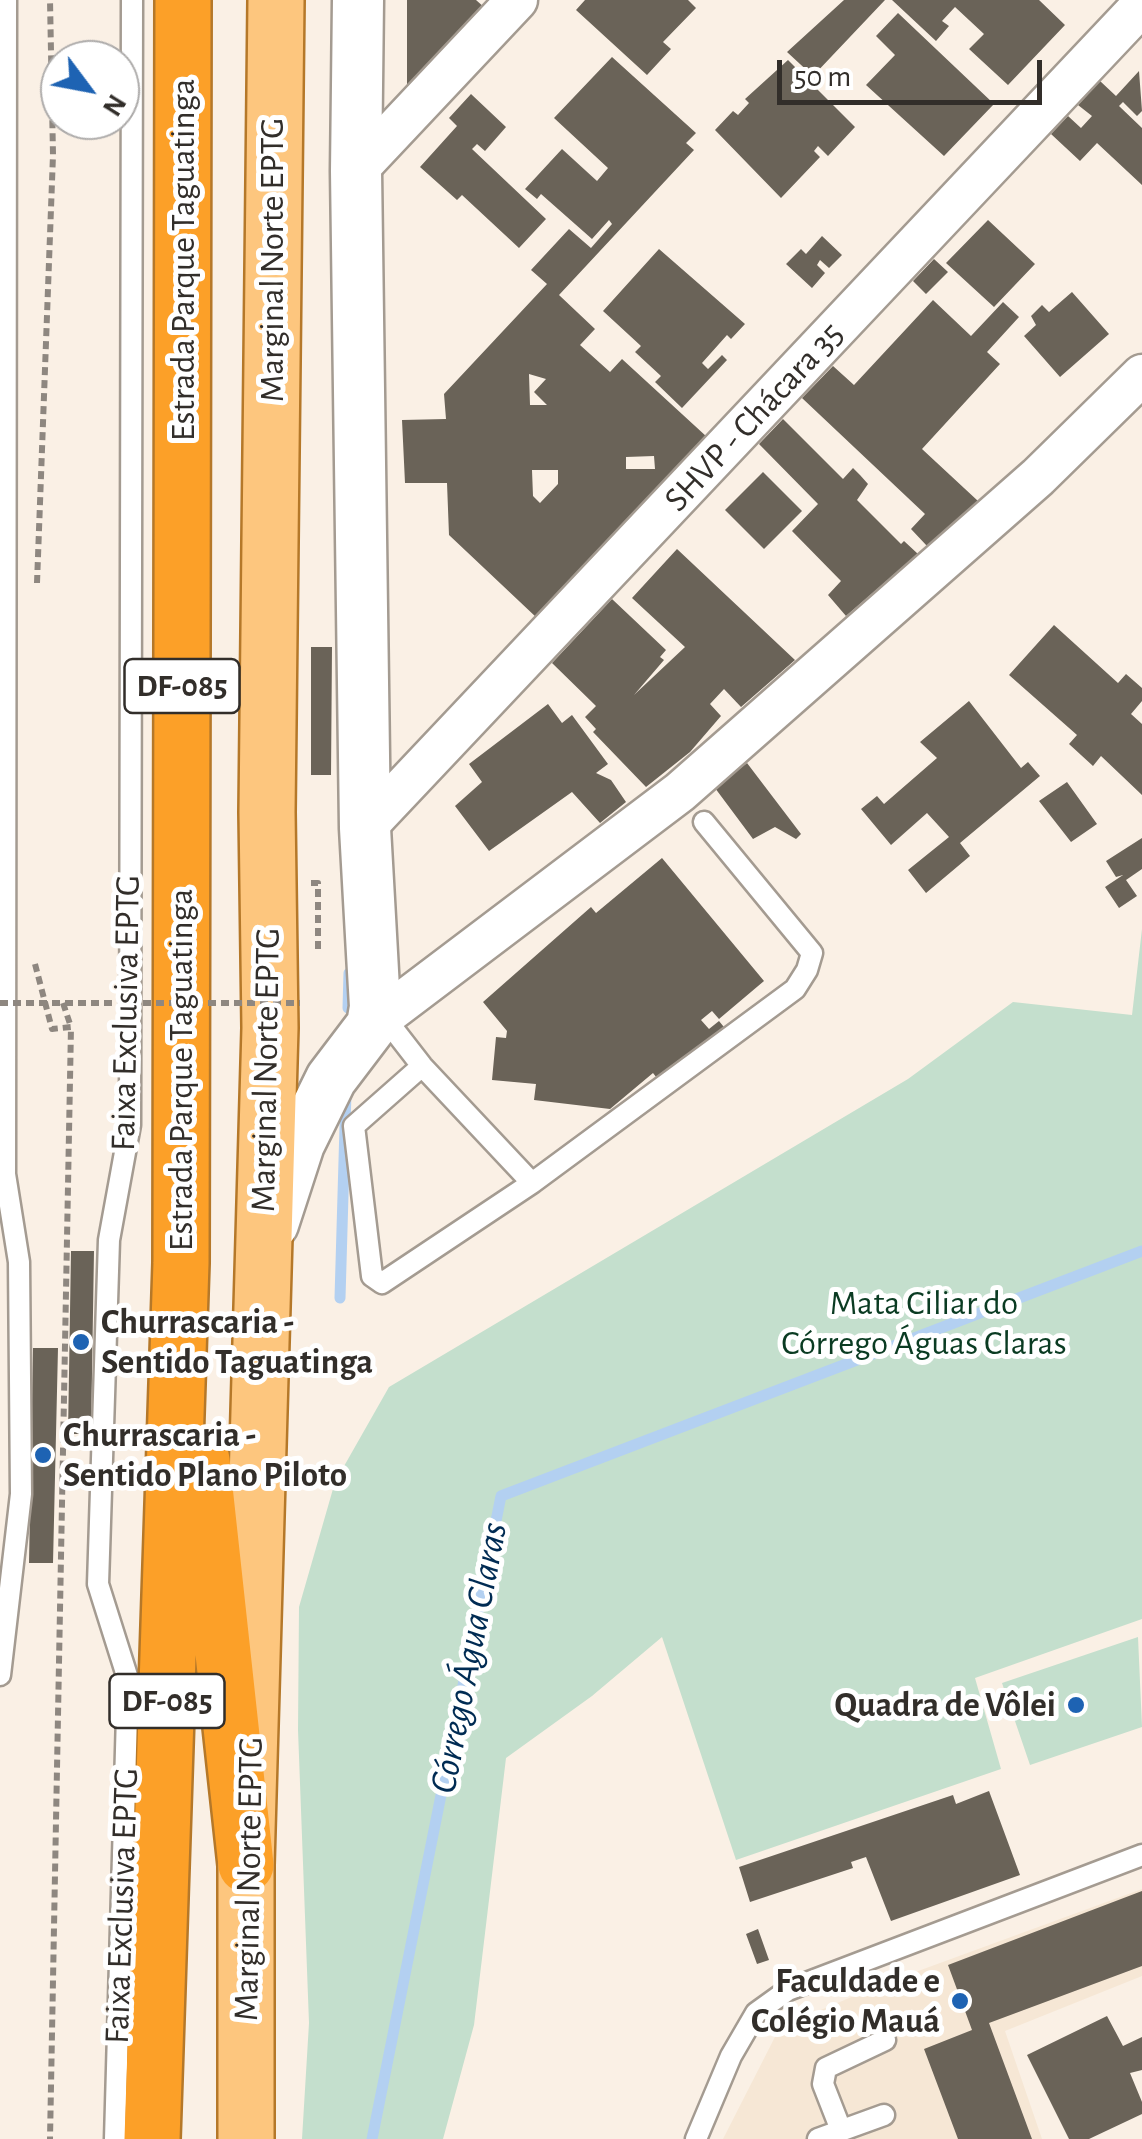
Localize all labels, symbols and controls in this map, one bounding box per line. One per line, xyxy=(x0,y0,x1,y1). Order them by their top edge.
north arrow xyxy=(40,40,140,140)
scale bar xyxy=(782,40,1047,102)
text: 50 m xyxy=(794,62,851,92)
street label: Estrada Parque Taguatinga xyxy=(162,79,204,441)
text: N xyxy=(97,89,131,121)
street label: Marginal Norte EPTG xyxy=(251,118,293,402)
street label: SHVP - Chácara 35 xyxy=(656,314,852,520)
road number: DF-085 xyxy=(124,659,240,713)
street label: Faixa Exclusiva EPTG xyxy=(103,875,149,1151)
street label: Estrada Parque Taguatinga xyxy=(160,889,202,1251)
street label: Marginal Norte EPTG xyxy=(243,928,289,1212)
park label: Mata Ciliar do Córrego Águas Claras xyxy=(781,1282,1067,1364)
place label: Churrascaria - Sentido Taguatinga xyxy=(101,1301,373,1383)
marker: Churrascaria - Sentido Taguatinga xyxy=(70,1331,92,1353)
place label: Churrascaria - Sentido Plano Piloto xyxy=(63,1414,347,1496)
marker: Churrascaria - Sentido Plano Piloto xyxy=(32,1444,54,1466)
water label: Córrego Água Claras xyxy=(420,1519,518,1797)
road number: DF-085 xyxy=(110,1674,224,1728)
place label: Quadra de Vôlei xyxy=(835,1684,1056,1726)
marker: Quadra de Vôlei xyxy=(1065,1694,1087,1716)
street label: Marginal Norte EPTG xyxy=(226,1737,272,2021)
street label: Faixa Exclusiva EPTG xyxy=(96,1767,148,2045)
place label: Faculdade e Colégio Mauá xyxy=(751,1960,940,2042)
marker: Faculdade e Colégio Mauá xyxy=(949,1990,971,2012)

